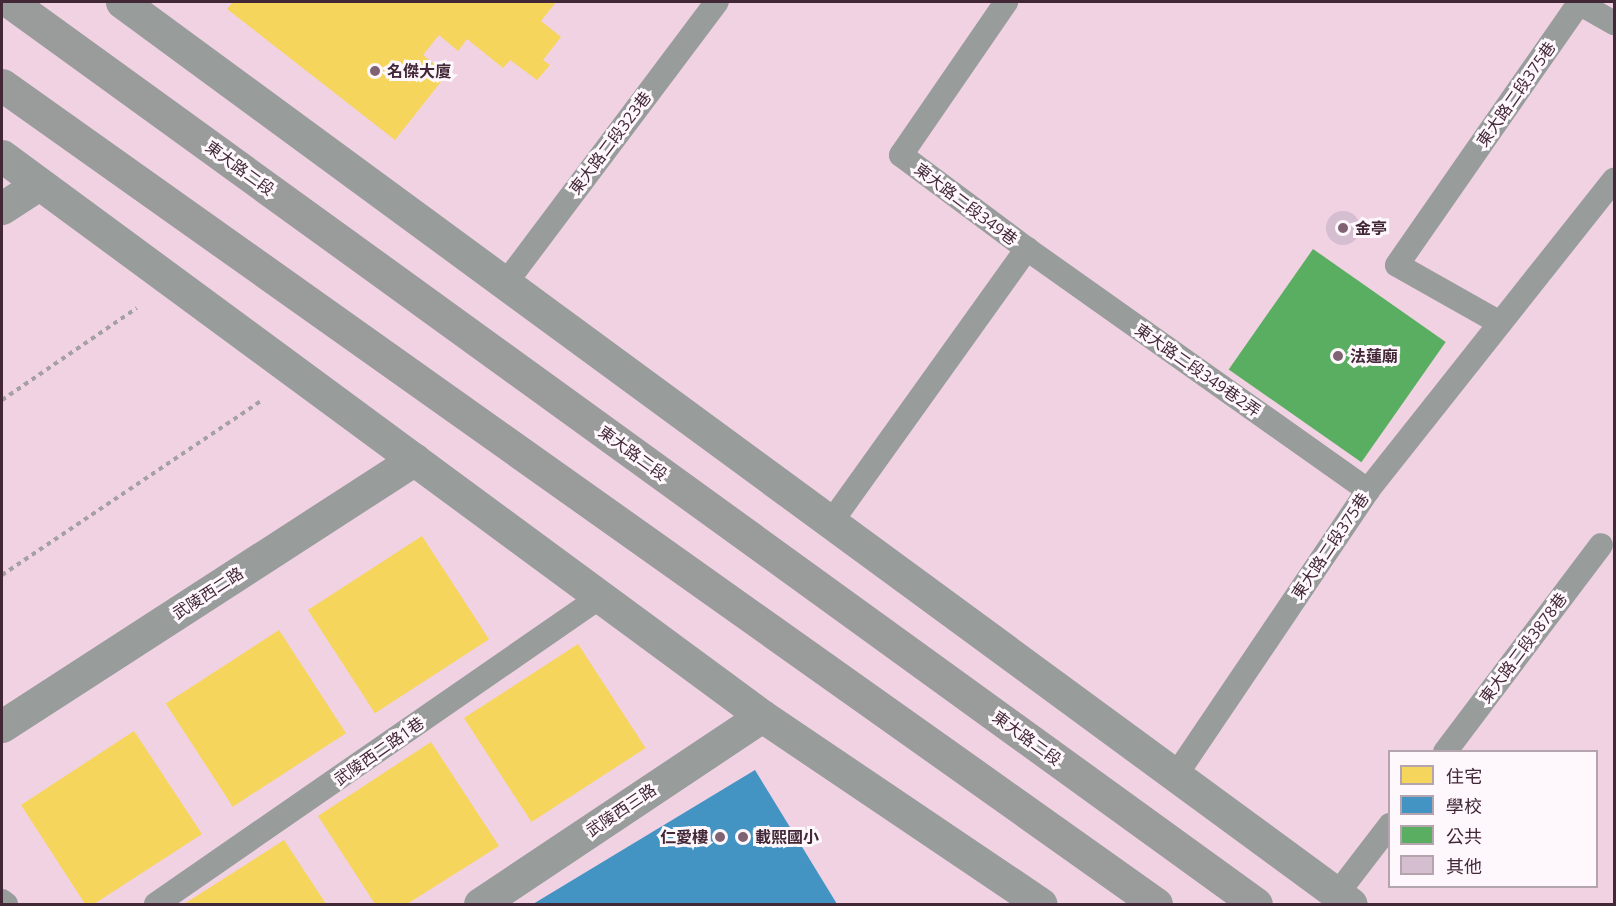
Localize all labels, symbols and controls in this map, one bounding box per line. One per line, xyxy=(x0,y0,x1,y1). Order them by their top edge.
street label: 東大路二段375巷 xyxy=(1473,38,1559,150)
place label: 名傑大廈 xyxy=(387,61,451,81)
marker: 名傑大廈 xyxy=(368,64,382,78)
street label: 東大路二段323巷 xyxy=(565,88,655,198)
street label: 東大路二段 xyxy=(202,137,278,199)
street label: 東大路二段349巷 xyxy=(911,159,1021,249)
place label: 金亭 xyxy=(1355,218,1387,238)
marker: 金亭 xyxy=(1336,221,1350,235)
street label: 東大路二段349巷2弄 xyxy=(1132,320,1264,420)
place label: 法蓮廟 xyxy=(1350,346,1398,366)
marker: 法蓮廟 xyxy=(1331,349,1345,363)
street label: 東大路二段 xyxy=(595,422,671,484)
street label: 東大路二段375巷 xyxy=(1288,489,1372,603)
street label: 武陵西二路 xyxy=(169,563,247,623)
street label: 東大路二段3878巷 xyxy=(1475,589,1571,707)
street label: 東大路二段 xyxy=(989,707,1065,769)
street label: 武陵西二路1巷 xyxy=(330,713,428,789)
legend xyxy=(1388,750,1598,888)
text: 住宅 xyxy=(1446,764,1482,788)
street label: 武陵西三路 xyxy=(582,780,660,840)
text: 學校 xyxy=(1446,794,1482,818)
text: 公共 xyxy=(1446,824,1482,848)
place label: 仁愛樓 xyxy=(660,827,708,847)
place label: 載熙國小 xyxy=(755,827,819,847)
marker: 仁愛樓 xyxy=(713,830,727,844)
marker: 載熙國小 xyxy=(736,830,750,844)
text: 其他 xyxy=(1446,854,1482,878)

